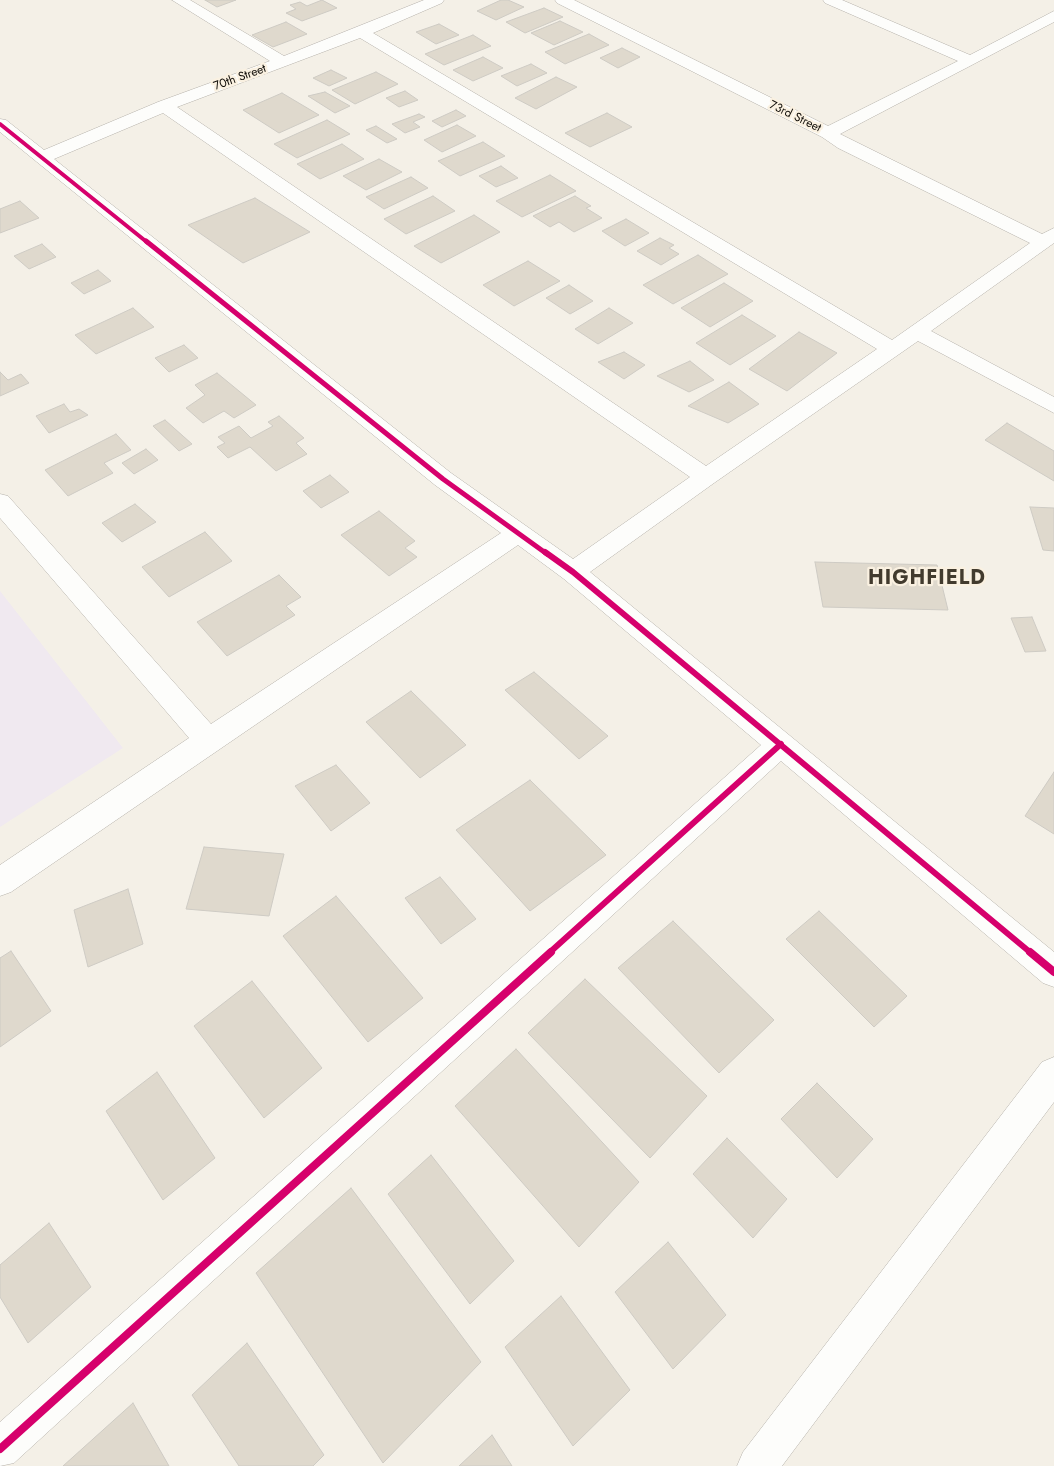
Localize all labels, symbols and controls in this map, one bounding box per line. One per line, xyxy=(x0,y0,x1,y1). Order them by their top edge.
street label: 70th Street xyxy=(212,62,268,94)
street label: 73rd Street xyxy=(767,98,823,136)
district label: HIGHFIELD xyxy=(867,567,987,591)

